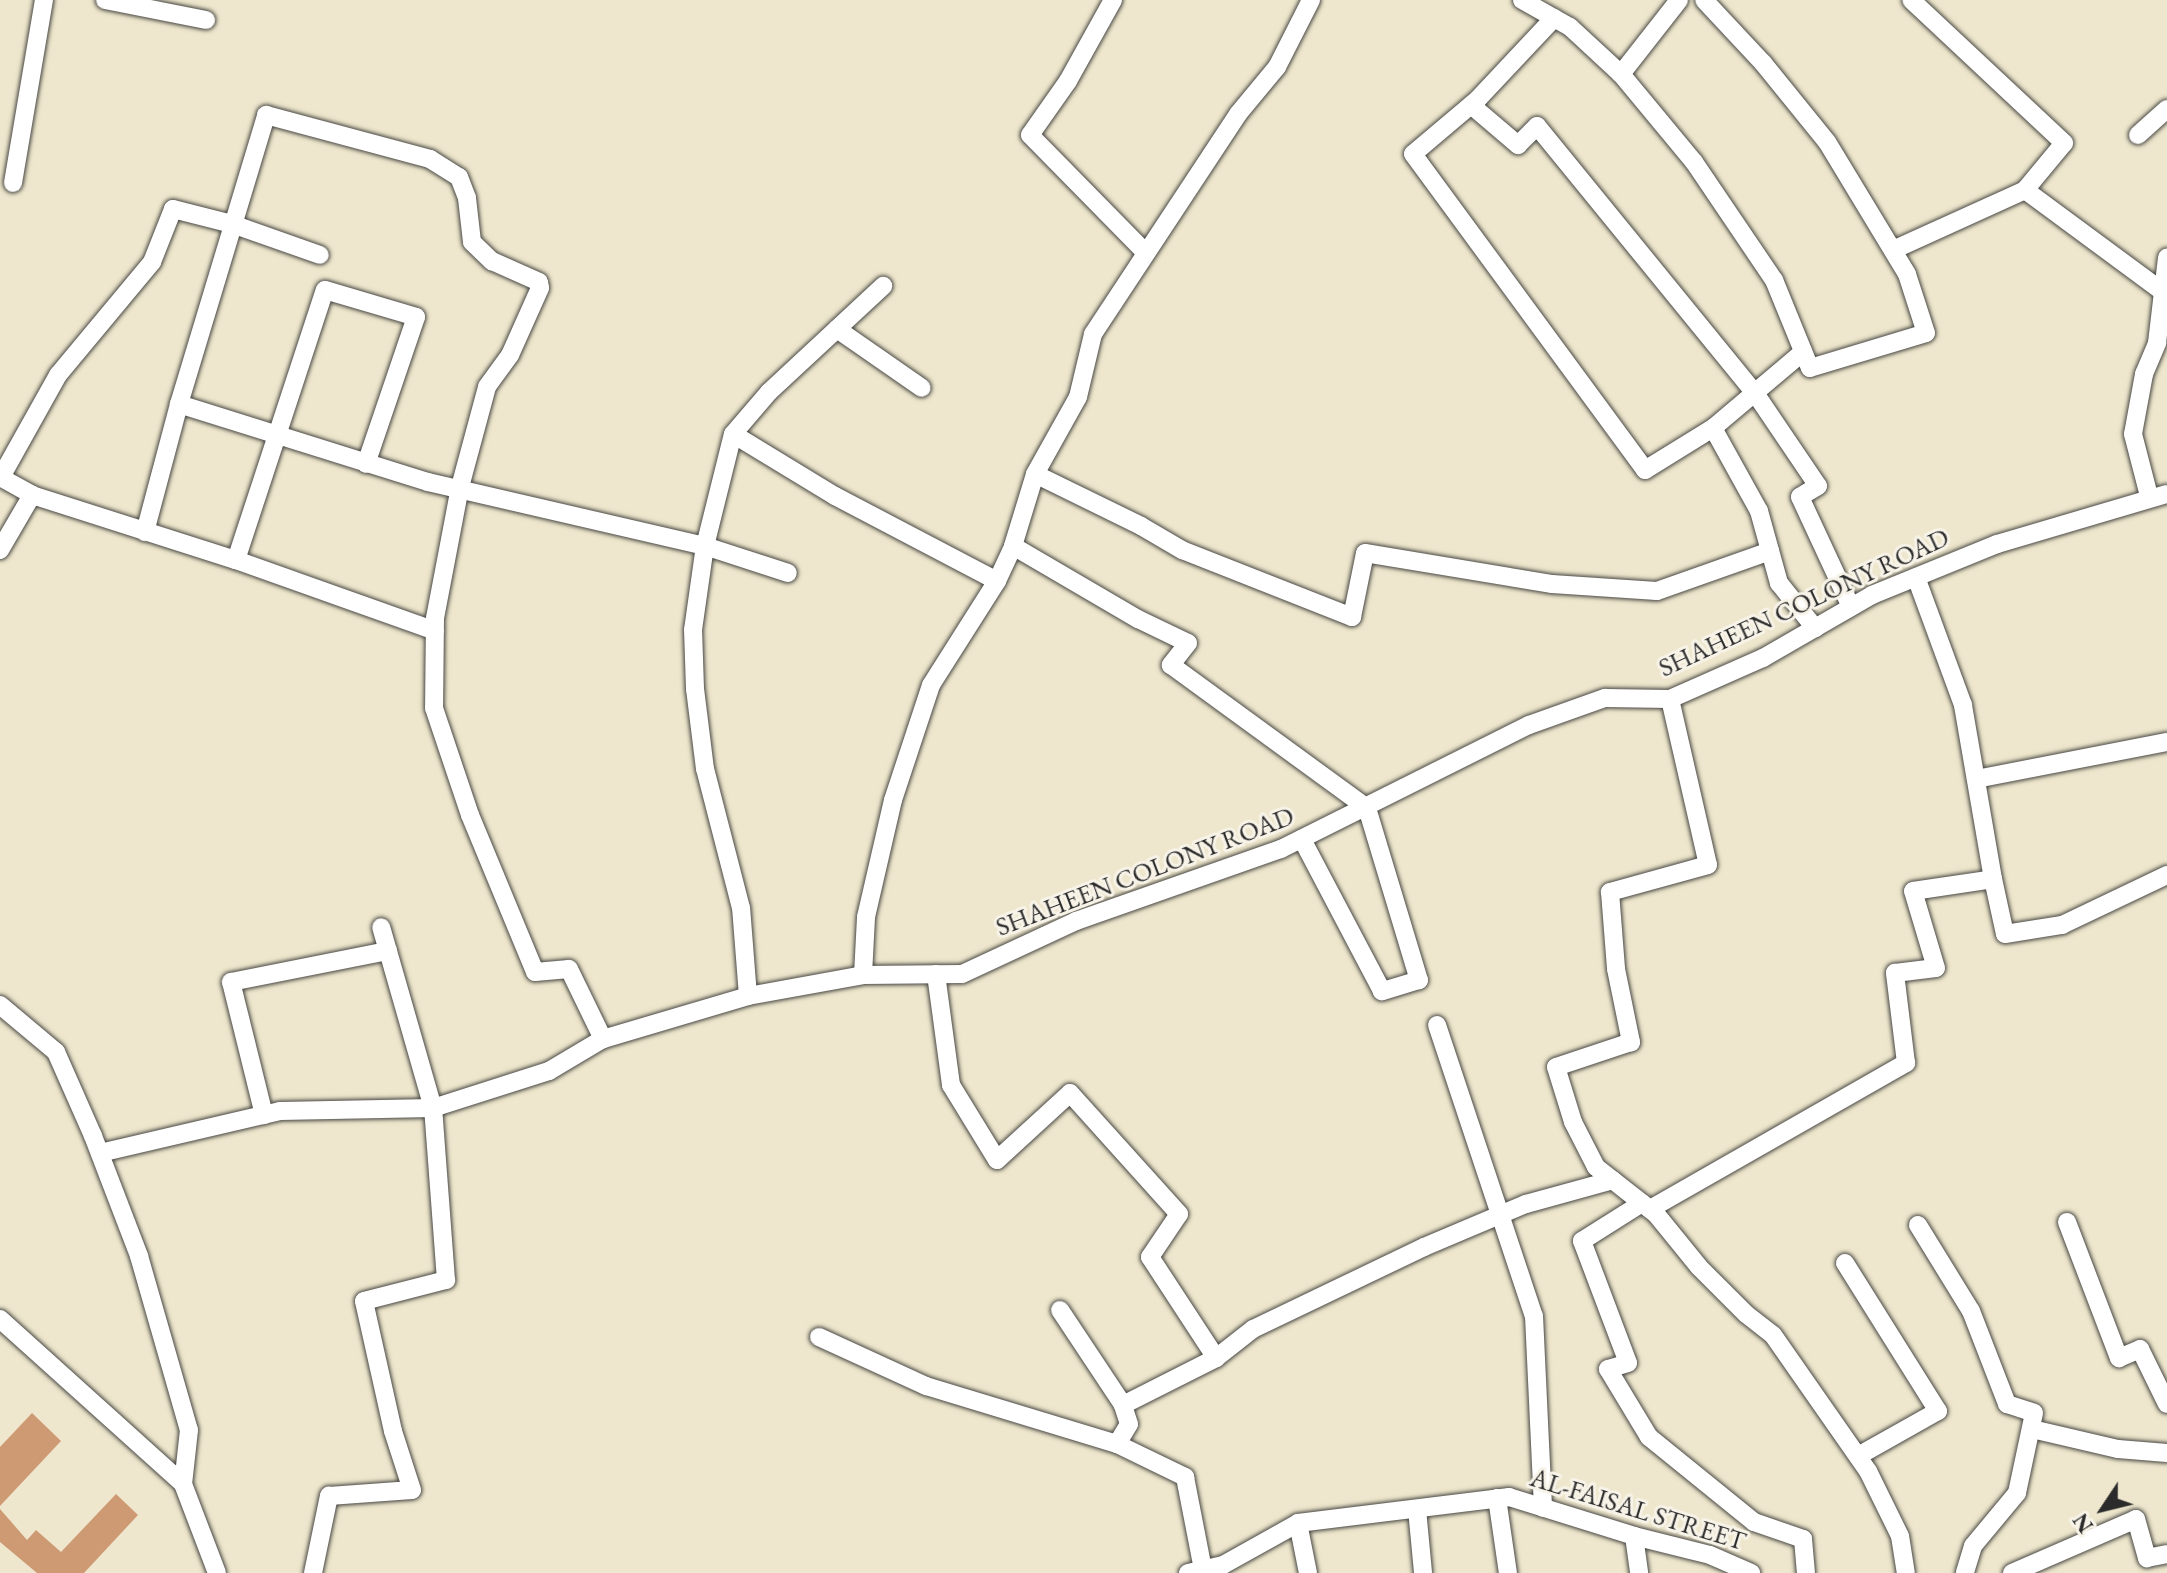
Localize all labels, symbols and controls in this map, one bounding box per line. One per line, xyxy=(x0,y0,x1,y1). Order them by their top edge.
street label: SHAHEEN COLONY ROAD xyxy=(1654,522,1954,684)
street label: SHAHEEN COLONY ROAD xyxy=(992,801,1298,943)
street label: AL-FAISAL STREET xyxy=(1526,1462,1750,1558)
north arrow xyxy=(2063,1469,2143,1549)
text: N xyxy=(2066,1507,2100,1539)

